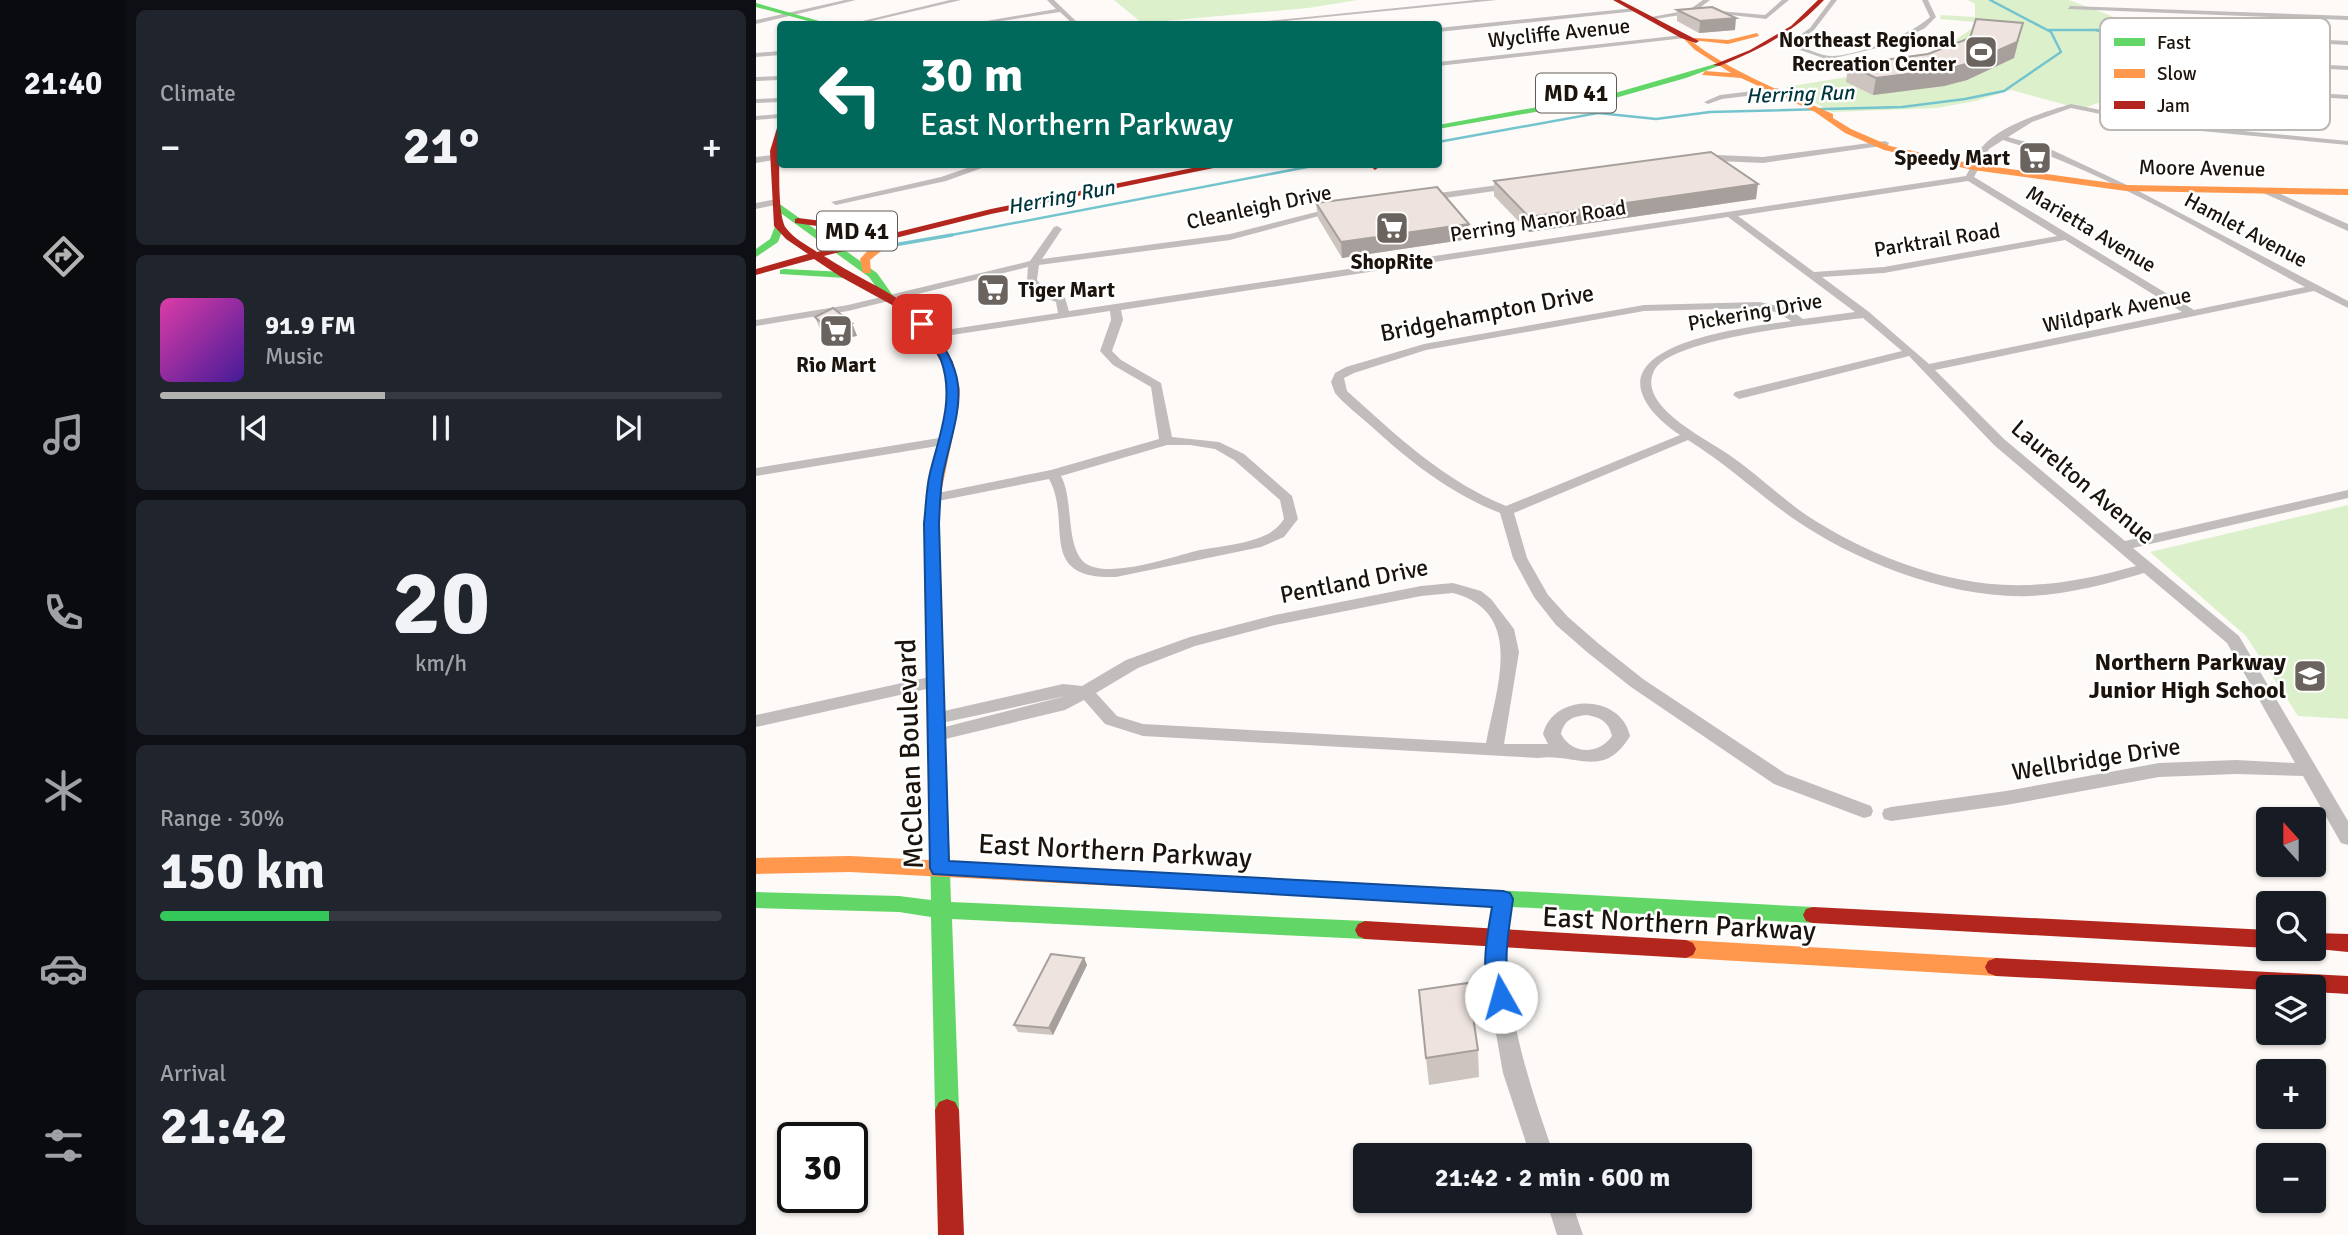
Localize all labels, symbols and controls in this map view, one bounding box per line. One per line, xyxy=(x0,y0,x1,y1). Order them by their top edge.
street label: Wycliffe Avenue xyxy=(1487,13,1631,53)
legend xyxy=(2100,18,2330,130)
place label: Northeast Regional Recreation Center xyxy=(1779,27,1957,77)
text: Fast xyxy=(2157,31,2191,55)
sports icon: Northeast Regional Recreation Center xyxy=(1962,33,2000,71)
text: 30 m xyxy=(920,45,1023,105)
icon: left xyxy=(805,49,896,140)
text: Slow xyxy=(2157,62,2197,86)
text: 21:40 xyxy=(24,64,102,103)
road number: MD 41 xyxy=(1536,74,1616,113)
text: Climate xyxy=(160,79,236,108)
water label: Herring Run xyxy=(1745,79,1855,109)
text: Jam xyxy=(2157,94,2190,118)
text: East Northern Parkway xyxy=(920,105,1233,144)
text: 21° xyxy=(403,114,479,178)
text: − xyxy=(160,124,181,171)
text: + xyxy=(701,124,722,171)
supermarket icon: Speedy Mart xyxy=(2016,139,2054,177)
place label: Speedy Mart xyxy=(1895,145,2010,171)
street label: Moore Avenue xyxy=(2138,154,2266,182)
water label: Herring Run xyxy=(1005,174,1117,220)
street label: Cleanleigh Drive xyxy=(1184,179,1334,235)
street label: Marietta Avenue xyxy=(2021,180,2161,278)
street label: Hamlet Avenue xyxy=(2180,187,2312,273)
street label: Perring Manor Road xyxy=(1448,194,1628,248)
supermarket icon: ShopRite xyxy=(1373,209,1411,247)
road number: MD 41 xyxy=(817,212,897,250)
street label: Parktrail Road xyxy=(1872,217,2002,263)
icon: directions xyxy=(39,232,88,281)
place label: ShopRite xyxy=(1351,249,1433,275)
supermarket icon: Tiger Mart xyxy=(974,271,1012,309)
place label: Tiger Mart xyxy=(1018,277,1115,303)
street label: Bridgehampton Drive xyxy=(1378,278,1596,348)
street label: Wildpark Avenue xyxy=(2040,282,2194,338)
street label: Pickering Drive xyxy=(1686,287,1824,337)
pin xyxy=(892,294,952,354)
icon: arrive xyxy=(903,305,941,343)
text: 91.9 FM xyxy=(265,310,356,342)
supermarket icon: Rio Mart xyxy=(817,312,855,350)
text: Music xyxy=(265,342,323,371)
place label: Rio Mart xyxy=(796,352,876,378)
icon: previous xyxy=(235,409,273,447)
icon: pause xyxy=(422,409,460,447)
icon: next xyxy=(609,409,647,447)
icon: music xyxy=(39,410,88,459)
street label: Laurelton Avenue xyxy=(2005,413,2161,551)
text: 20 xyxy=(392,547,490,660)
street label: Pentland Drive xyxy=(1277,552,1431,610)
icon: phone xyxy=(39,588,88,637)
street label: McClean Boulevard xyxy=(889,638,931,870)
place label: Northern Parkway Junior High School xyxy=(2089,647,2286,705)
text: km/h xyxy=(415,649,467,678)
school or university icon: Northern Parkway Junior High School xyxy=(2291,657,2329,695)
street label: Wellbridge Drive xyxy=(2010,731,2182,787)
icon: climate xyxy=(39,766,88,815)
text: Range · 30% xyxy=(160,804,284,833)
north arrow xyxy=(2256,807,2326,877)
map controls xyxy=(2256,807,2326,1213)
street label: East Northern Parkway xyxy=(977,827,1253,875)
text: 150 km xyxy=(160,839,325,903)
button: search xyxy=(2256,891,2326,961)
street label: East Northern Parkway xyxy=(1541,900,1817,948)
icon: car xyxy=(39,944,88,993)
position arrow xyxy=(1464,960,1538,1034)
button: layers xyxy=(2256,975,2326,1045)
text: Arrival xyxy=(160,1059,226,1088)
button: + xyxy=(2256,1059,2326,1129)
text: 21:42 xyxy=(160,1094,288,1158)
icon: filters xyxy=(39,1121,88,1170)
speed limit sign: 30 xyxy=(777,1122,868,1213)
button: − xyxy=(2256,1143,2326,1213)
text: 21:42 · 2 min · 600 m xyxy=(1435,1162,1670,1194)

